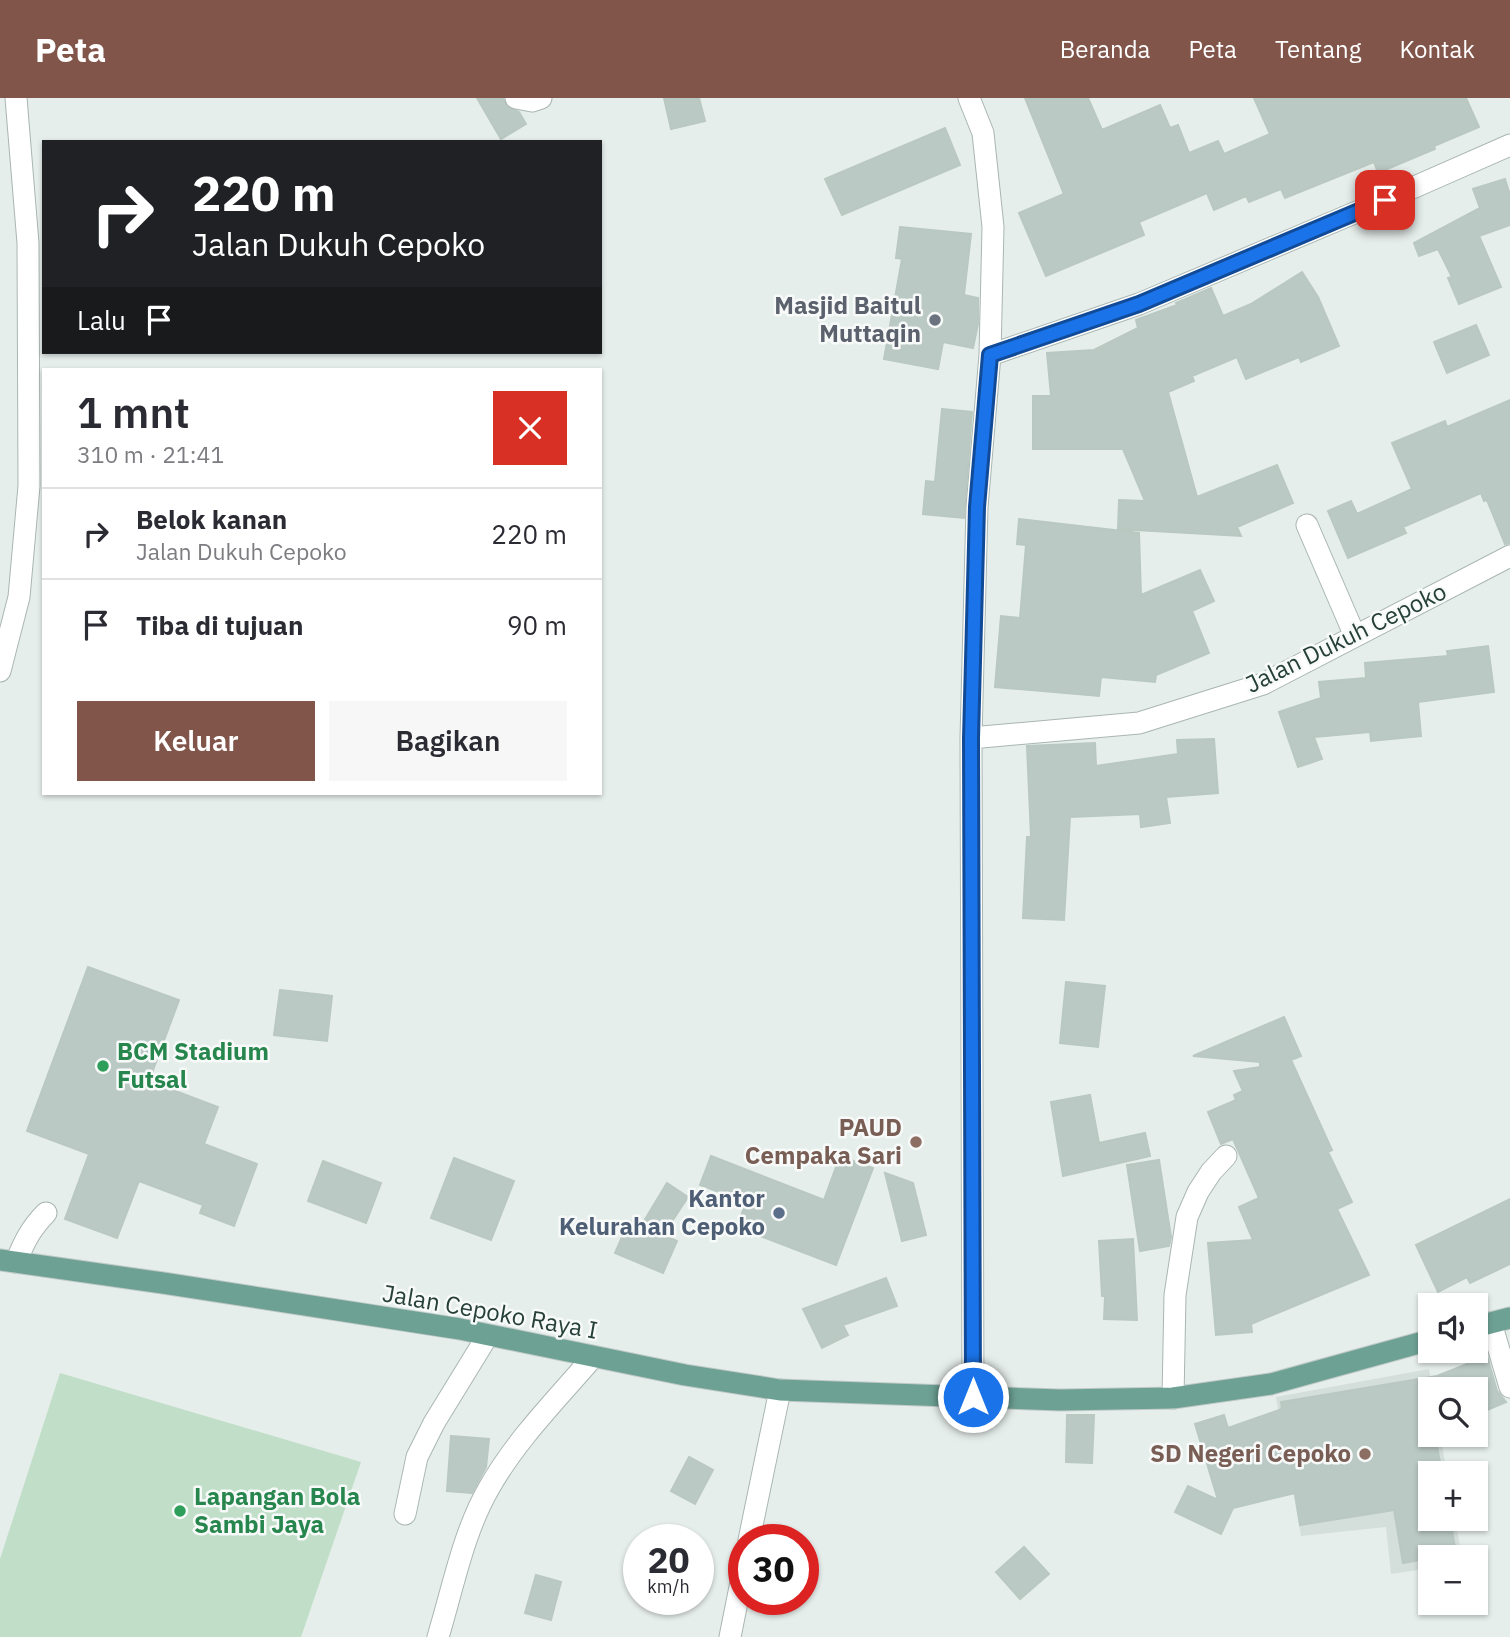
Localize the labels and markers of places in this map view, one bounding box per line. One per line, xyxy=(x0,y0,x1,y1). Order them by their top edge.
pin xyxy=(1355,170,1415,230)
place label: Masjid Baitul Muttaqin xyxy=(774,289,921,349)
marker: Masjid Baitul Muttaqin xyxy=(927,312,943,328)
place label: BCM Stadium Futsal xyxy=(117,1035,269,1095)
marker: BCM Stadium Futsal xyxy=(95,1058,111,1074)
place label: PAUD Cempaka Sari xyxy=(745,1111,902,1171)
marker: PAUD Cempaka Sari xyxy=(908,1134,924,1150)
place label: Kantor Kelurahan Cepoko xyxy=(559,1182,765,1242)
marker: Kantor Kelurahan Cepoko xyxy=(771,1205,787,1221)
place label: SD Negeri Cepoko xyxy=(1150,1437,1351,1469)
marker: SD Negeri Cepoko xyxy=(1357,1446,1373,1462)
place label: Lapangan Bola Sambi Jaya xyxy=(194,1480,360,1540)
marker: Lapangan Bola Sambi Jaya xyxy=(172,1503,188,1519)

